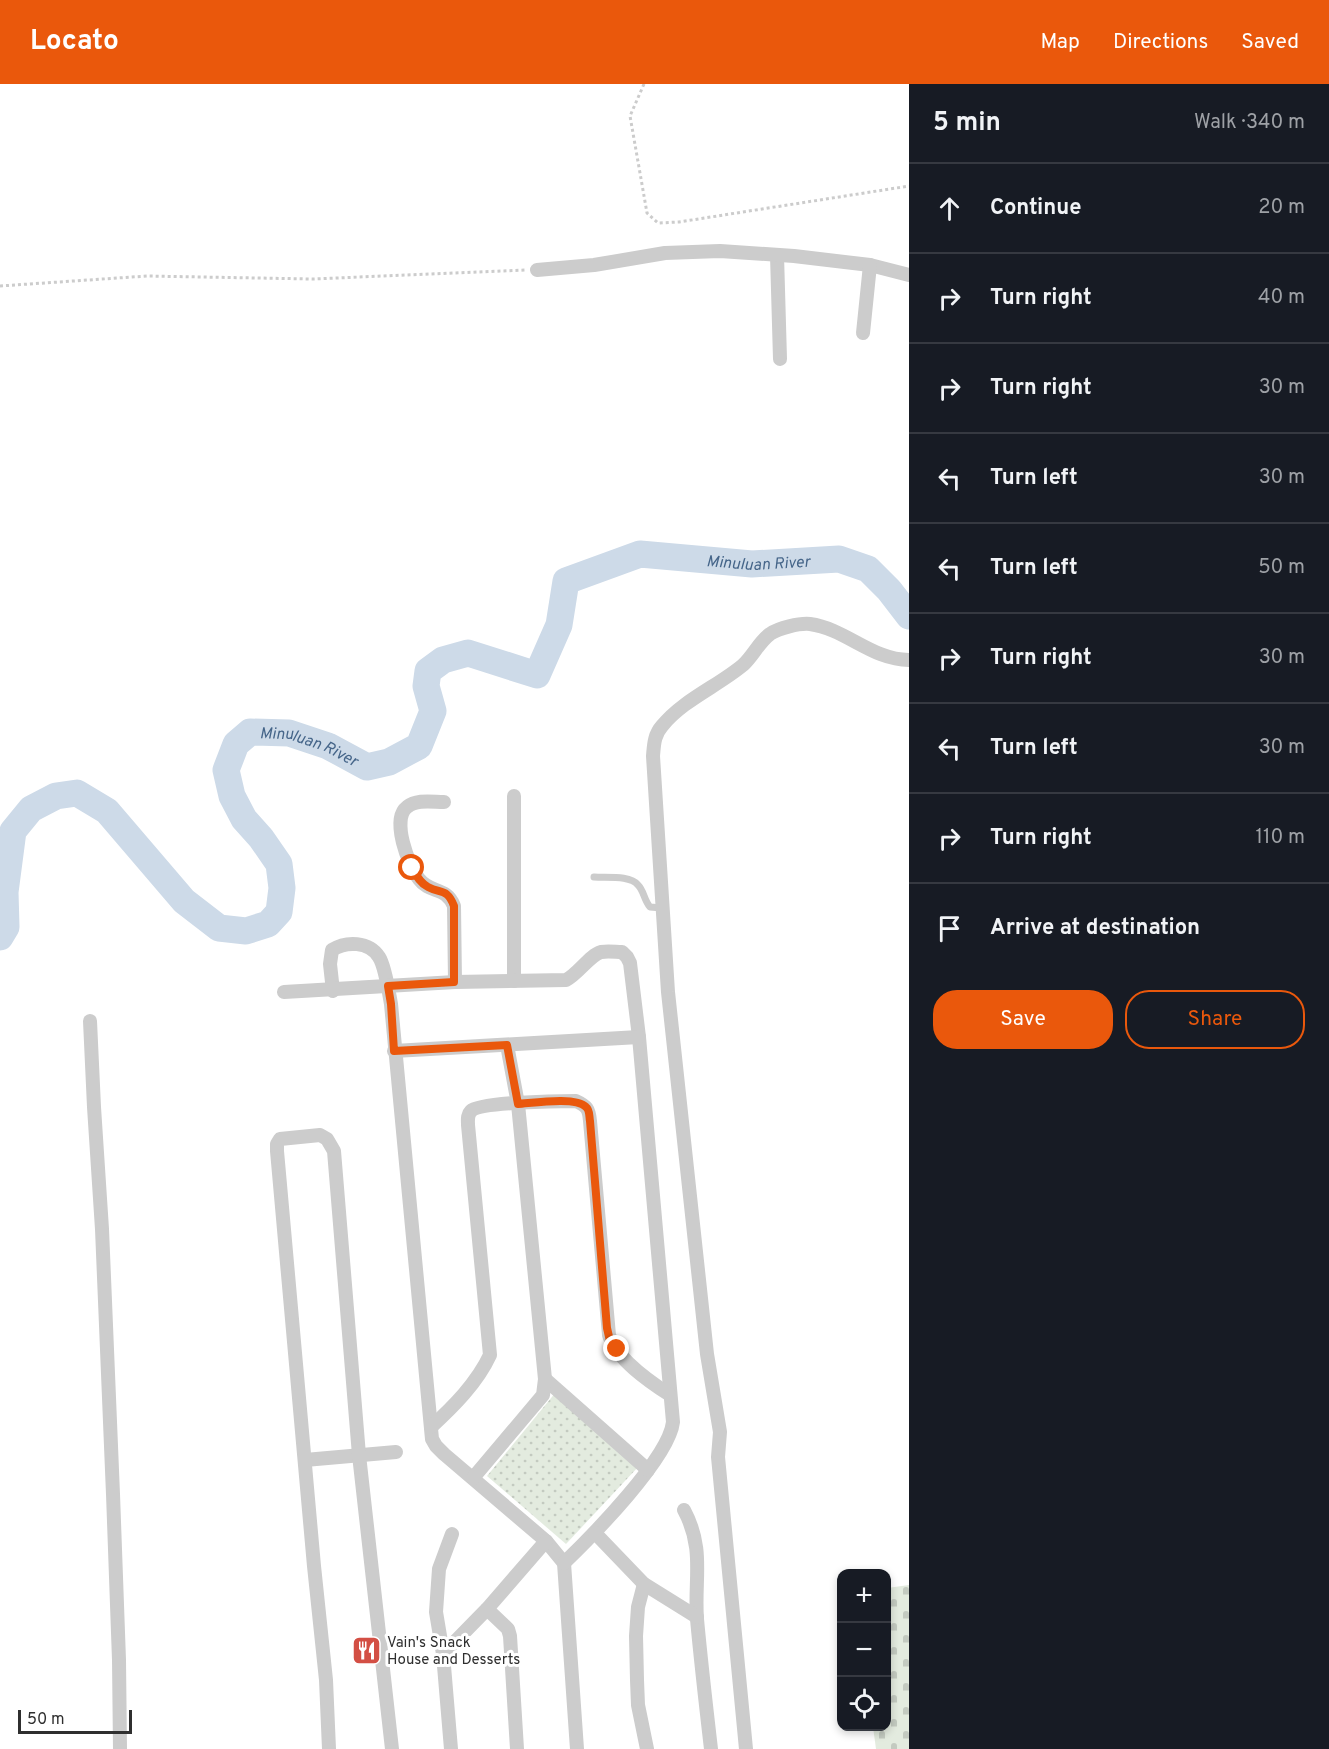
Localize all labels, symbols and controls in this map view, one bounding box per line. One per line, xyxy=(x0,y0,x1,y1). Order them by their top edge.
text: Locato xyxy=(30,24,119,60)
text: Map xyxy=(1040,29,1080,56)
text: Directions xyxy=(1113,29,1208,56)
text: Saved xyxy=(1241,29,1299,56)
text: 5 min xyxy=(933,107,1001,140)
text: Walk · 340 m xyxy=(1194,110,1305,136)
icon: ahead xyxy=(933,192,966,225)
text: Continue xyxy=(990,195,1081,222)
text: 20 m xyxy=(1258,195,1305,221)
icon: right xyxy=(933,282,966,315)
text: Turn right xyxy=(990,285,1092,312)
text: 40 m xyxy=(1258,285,1305,311)
icon: right xyxy=(933,372,966,405)
text: Turn right xyxy=(990,375,1092,402)
text: 30 m xyxy=(1259,375,1305,401)
icon: left xyxy=(933,462,966,495)
text: Turn left xyxy=(990,465,1078,492)
text: 30 m xyxy=(1259,465,1305,491)
water label: Minuluan River xyxy=(706,552,813,576)
icon: left xyxy=(933,552,966,585)
text: Turn left xyxy=(990,555,1078,582)
text: 50 m xyxy=(1258,555,1305,581)
icon: right xyxy=(933,642,966,675)
text: Turn right xyxy=(990,645,1092,672)
text: 30 m xyxy=(1259,645,1305,671)
water label: Minuluan River xyxy=(259,724,363,773)
icon: left xyxy=(933,732,966,765)
text: Turn left xyxy=(990,735,1078,762)
text: 30 m xyxy=(1259,735,1305,761)
icon: right xyxy=(933,822,966,855)
text: Turn right xyxy=(990,825,1092,852)
text: 110 m xyxy=(1256,825,1305,851)
route start xyxy=(398,854,424,880)
icon: arrive xyxy=(933,912,966,945)
text: Arrive at destination xyxy=(990,915,1200,942)
button: Save xyxy=(933,990,1113,1049)
button: Share xyxy=(1125,990,1305,1049)
route end xyxy=(603,1335,629,1361)
map controls xyxy=(837,1569,891,1731)
button: + xyxy=(837,1569,891,1623)
button: − xyxy=(837,1623,891,1677)
place label: Vain's Snack House and Desserts xyxy=(387,1634,520,1670)
restaurant icon: Vain's Snack House and Desserts xyxy=(350,1635,382,1667)
button: locate xyxy=(837,1677,891,1731)
scale bar xyxy=(18,1707,132,1734)
text: 50 m xyxy=(27,1710,65,1730)

